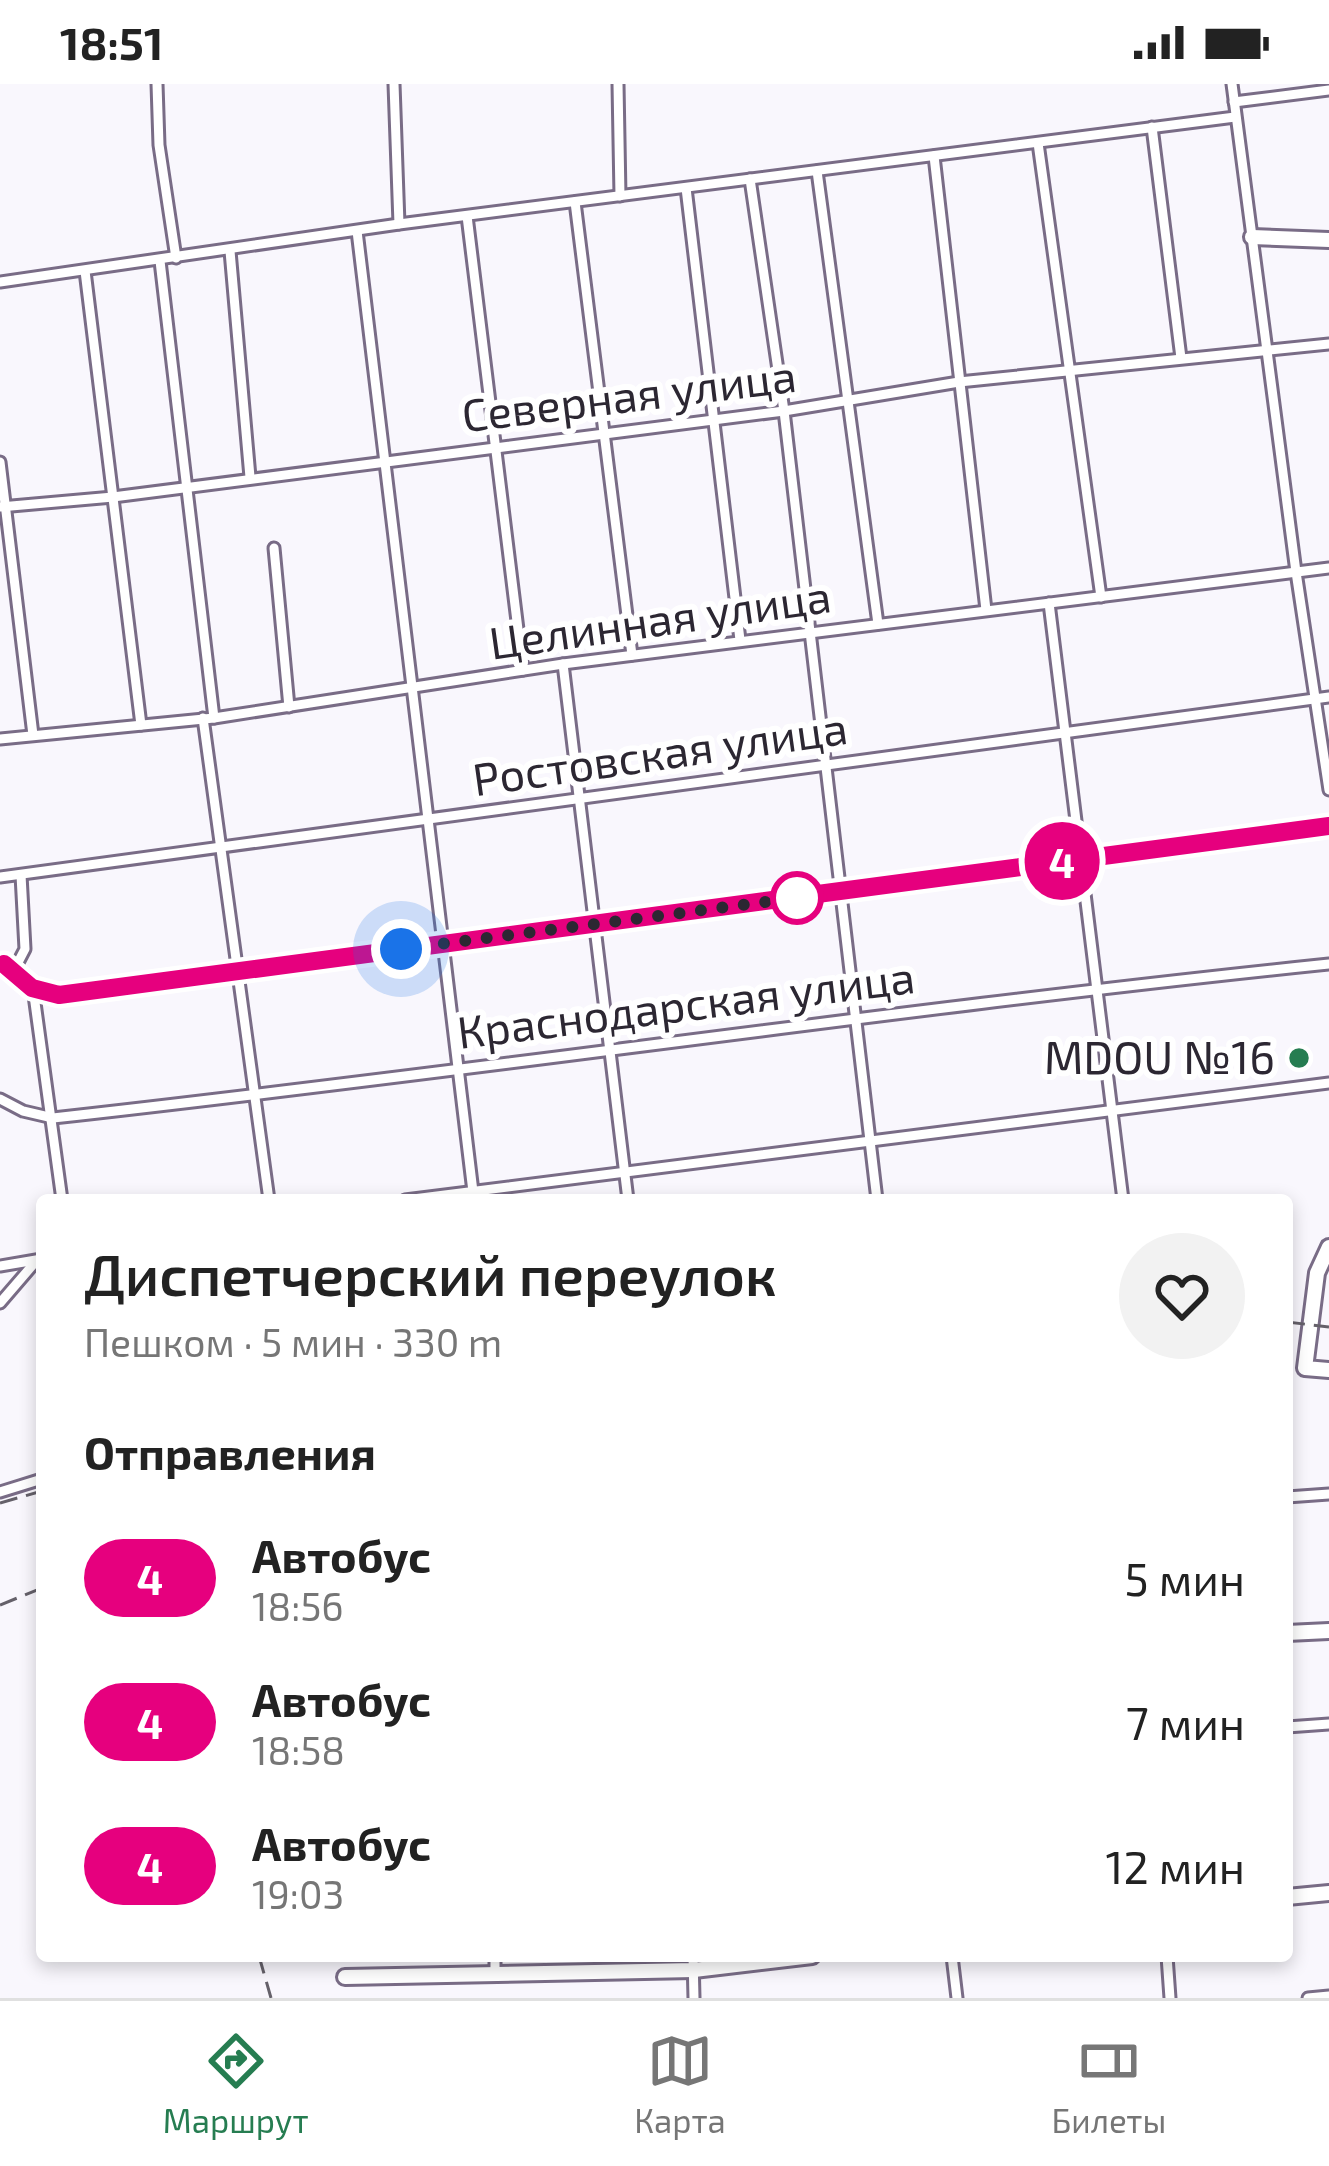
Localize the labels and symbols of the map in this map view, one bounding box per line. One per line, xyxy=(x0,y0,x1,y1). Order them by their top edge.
street label: Северная улица xyxy=(459,347,799,442)
street label: Целинная улица xyxy=(485,567,834,670)
street label: Ростовская улица xyxy=(469,699,851,806)
line badge: 4 xyxy=(1023,822,1101,900)
unlabelled marker xyxy=(772,873,822,923)
your location xyxy=(371,919,431,979)
street label: Краснодарская улица xyxy=(454,948,918,1059)
place label: MDOU №16 xyxy=(1044,1029,1275,1083)
marker: MDOU №16 xyxy=(1286,1045,1312,1071)

